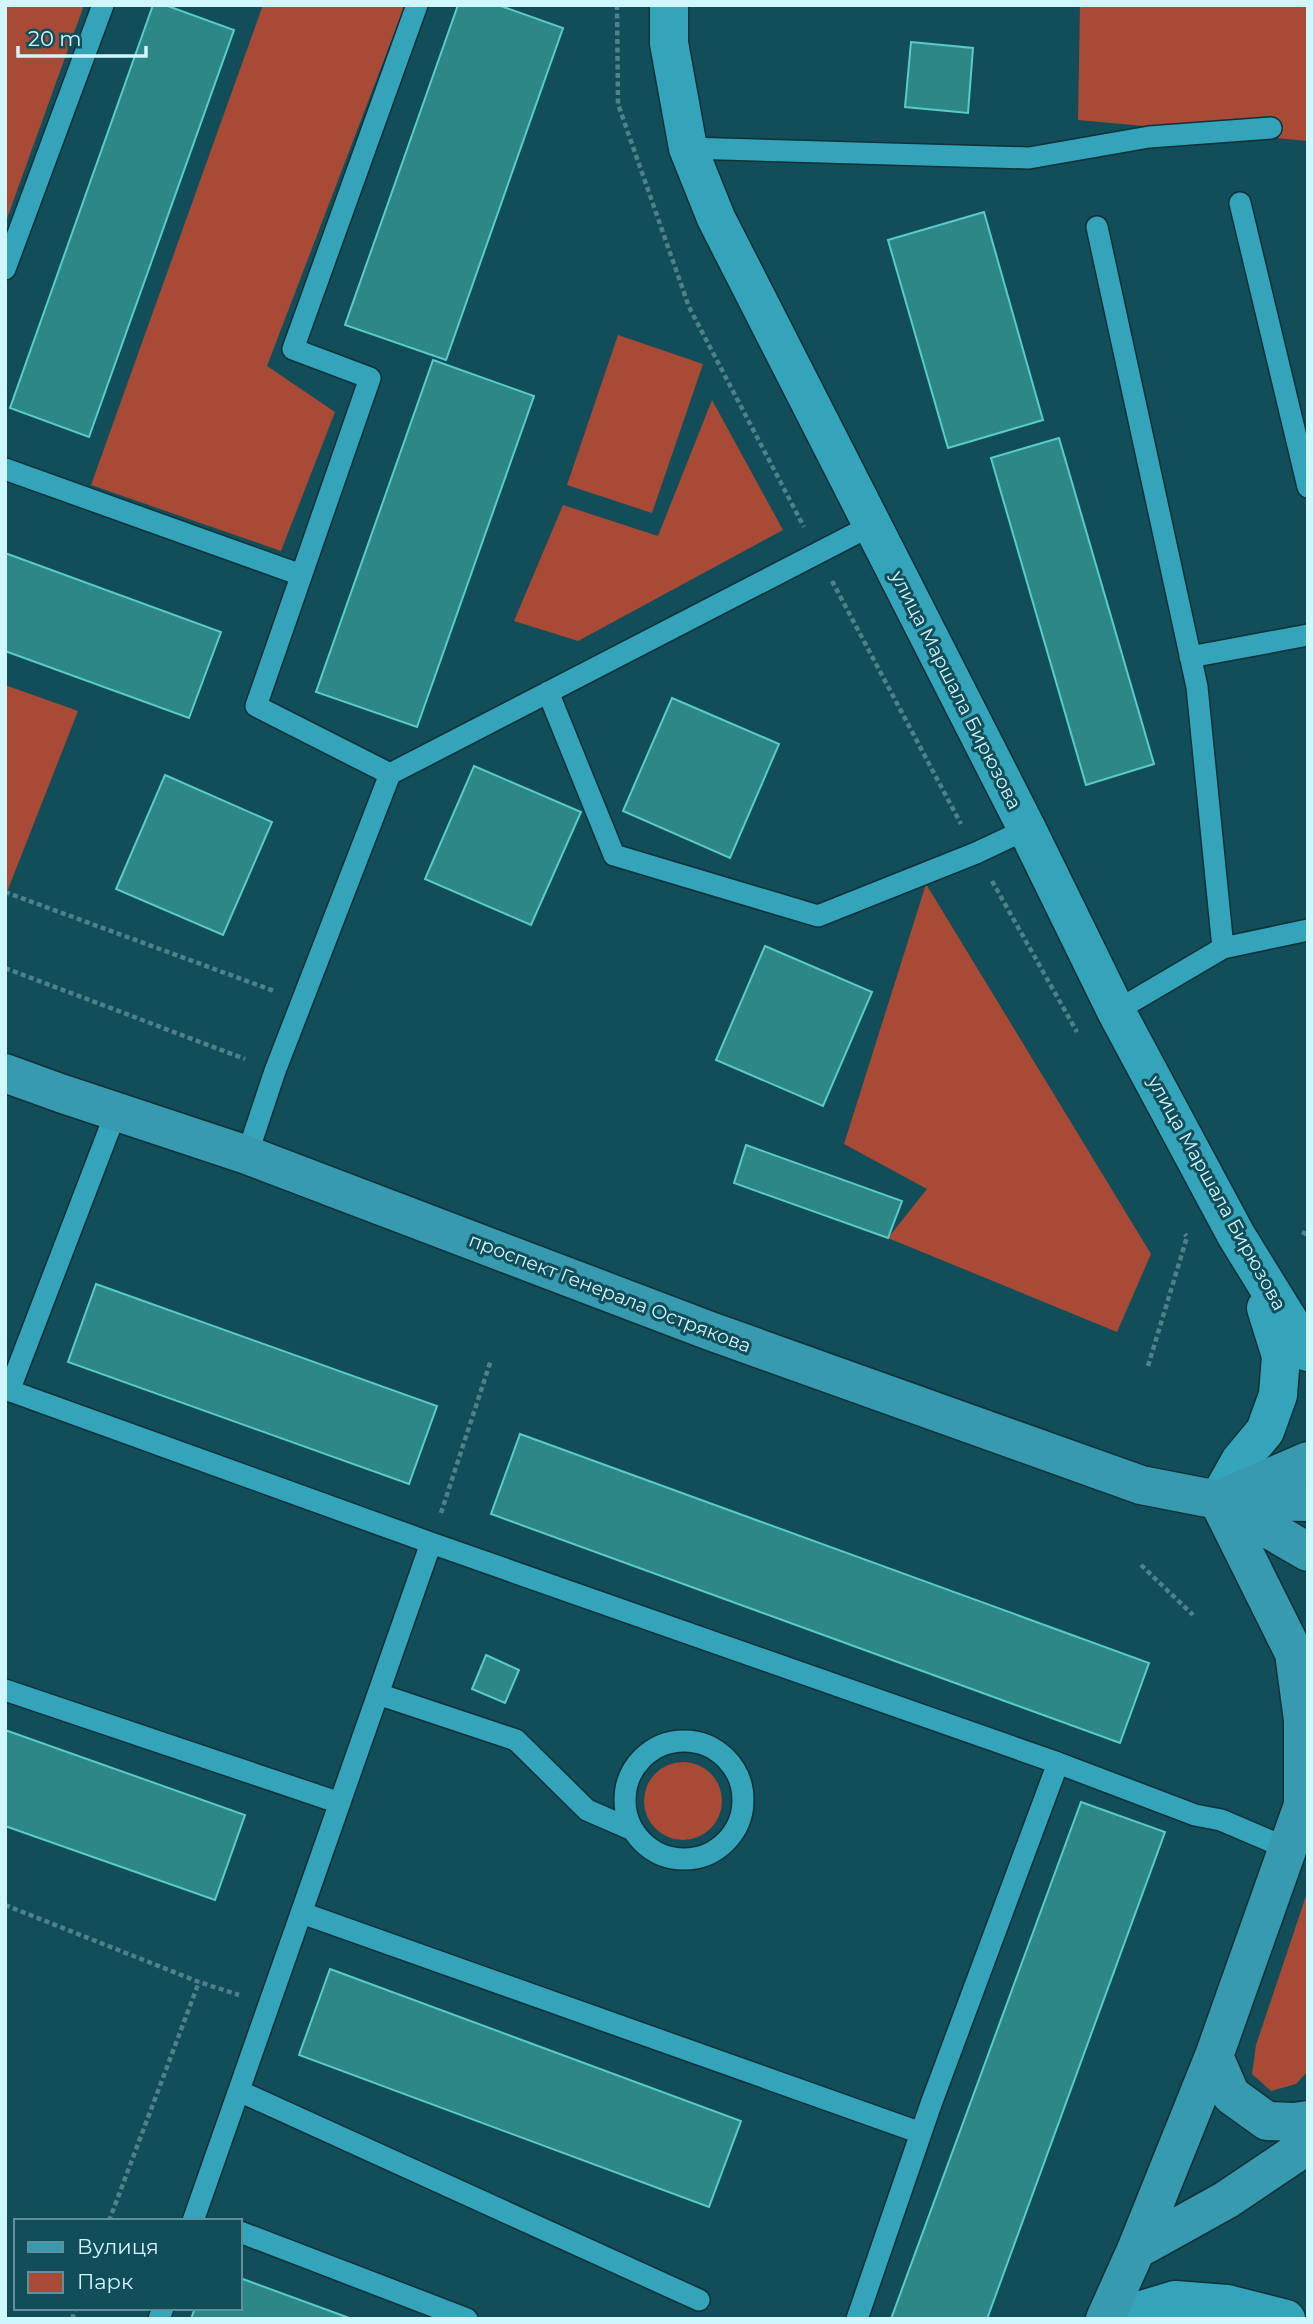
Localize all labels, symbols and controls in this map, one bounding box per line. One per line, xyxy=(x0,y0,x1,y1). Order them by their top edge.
scale bar xyxy=(18,14,145,58)
text: 20 m xyxy=(28,26,82,51)
street label: улица Маршала Бирюзова xyxy=(885,566,1026,813)
street label: улица Маршала Бирюзова xyxy=(1142,1071,1291,1314)
street label: проспект Генерала Острякова xyxy=(466,1228,754,1358)
legend xyxy=(14,2219,242,2310)
text: Вулиця xyxy=(77,2234,159,2259)
text: Парк xyxy=(77,2269,133,2294)

